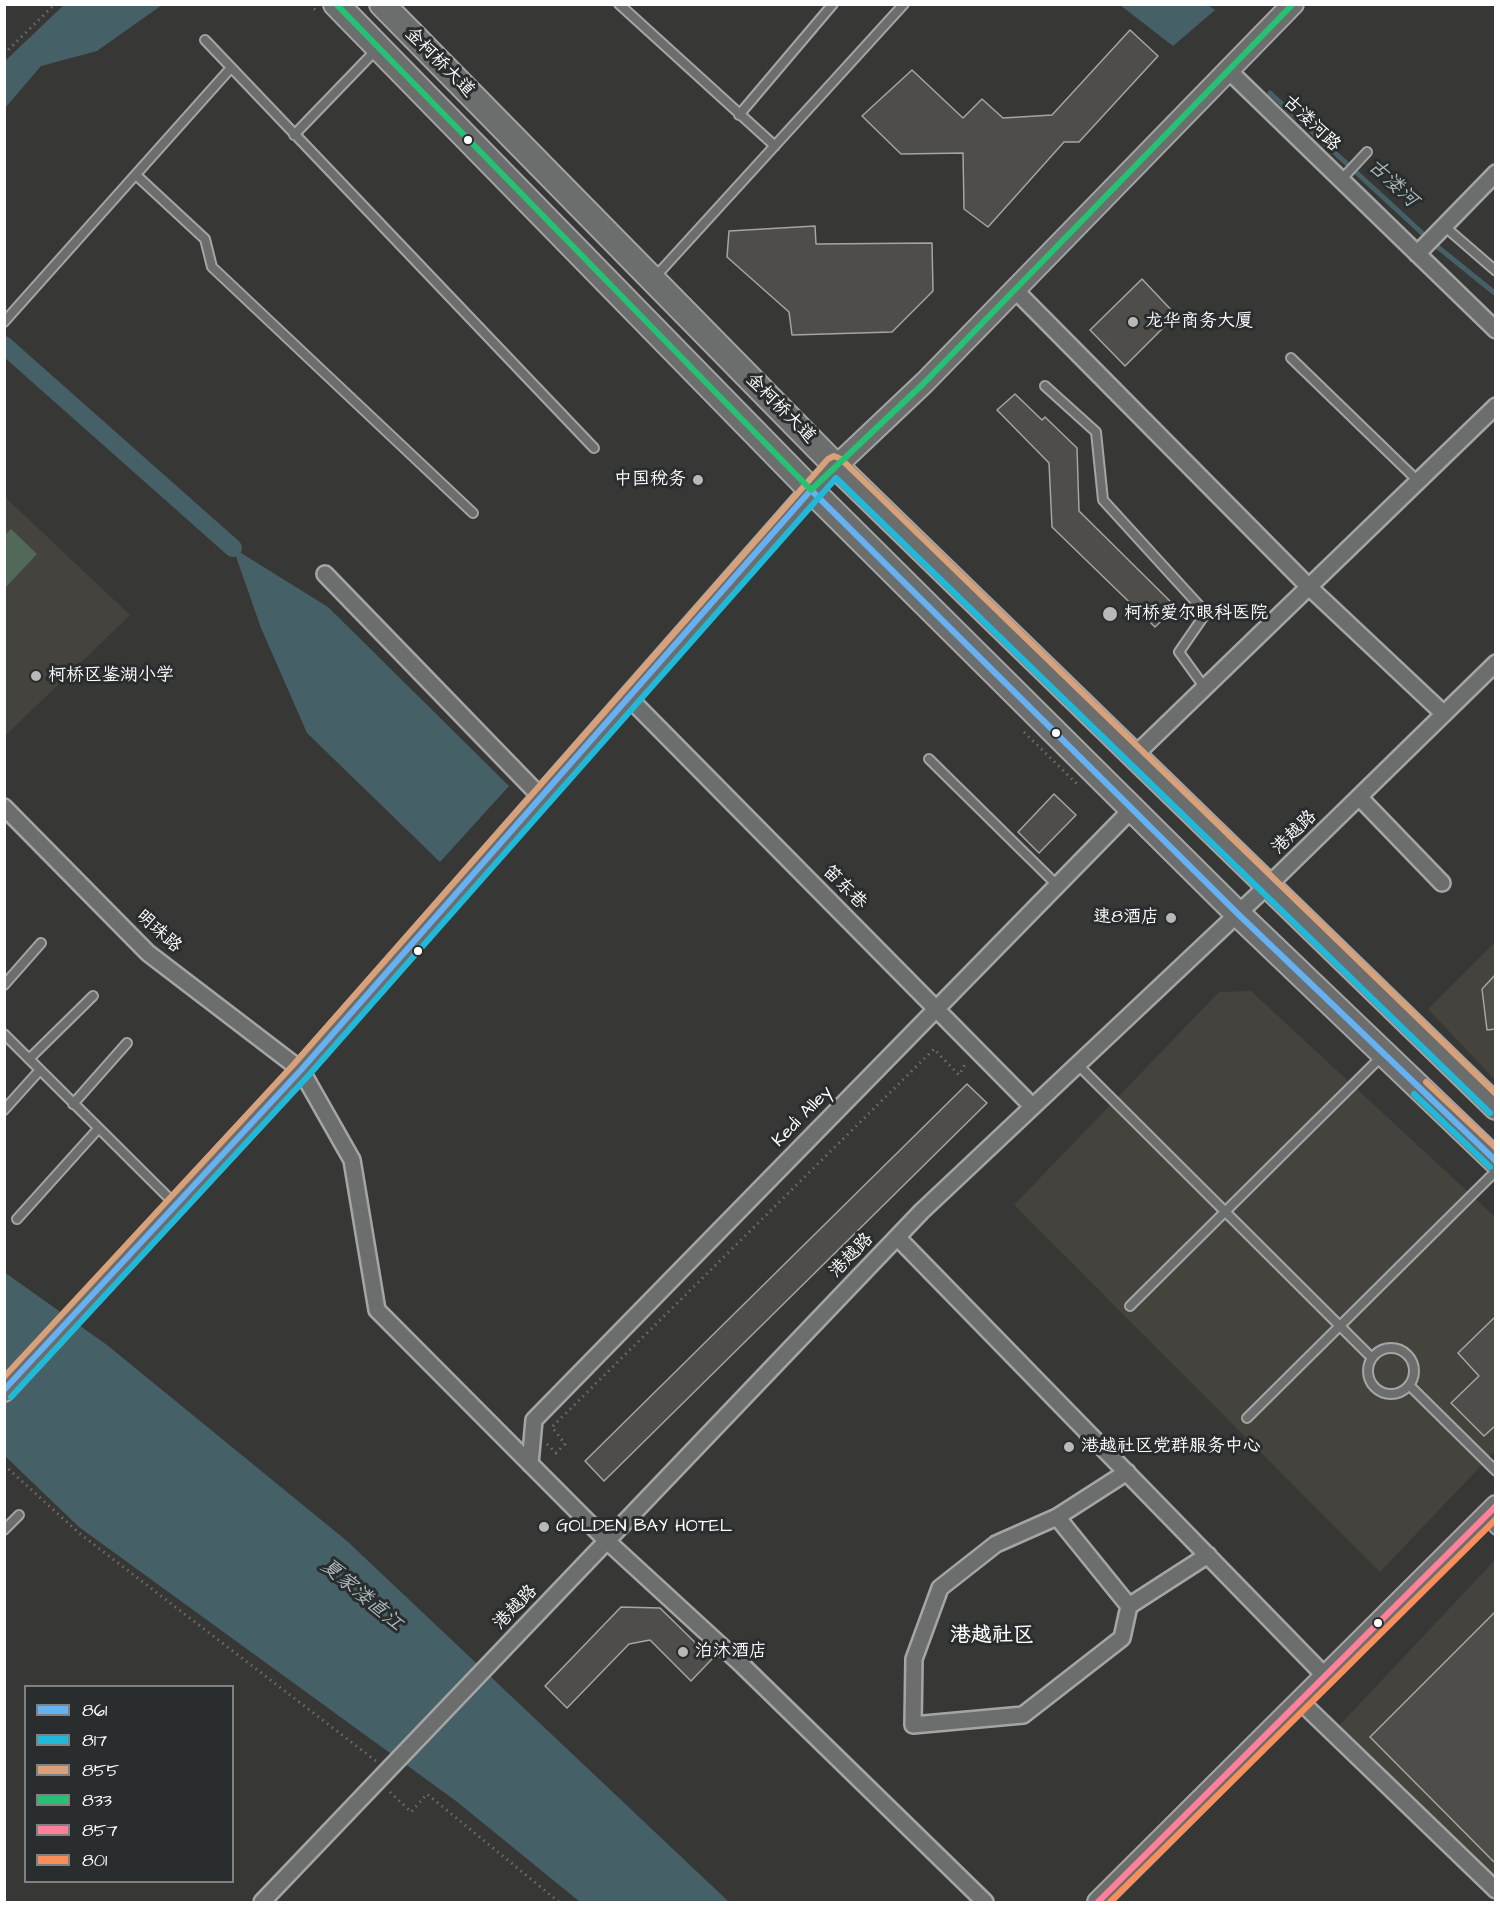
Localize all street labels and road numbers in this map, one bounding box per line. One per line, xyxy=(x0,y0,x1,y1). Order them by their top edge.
street label: 金柯桥大道 xyxy=(400,24,478,102)
street label: 古溇河路 xyxy=(1278,91,1344,157)
street label: 金柯桥大道 xyxy=(741,370,819,448)
street label: 港越路 xyxy=(1268,806,1322,860)
street label: 笛东巷 xyxy=(817,861,871,915)
street label: 明珠路 xyxy=(131,906,185,958)
street label: Kedi Alley xyxy=(769,1082,837,1152)
street label: 港越路 xyxy=(825,1229,879,1283)
street label: 港越路 xyxy=(489,1581,543,1635)

